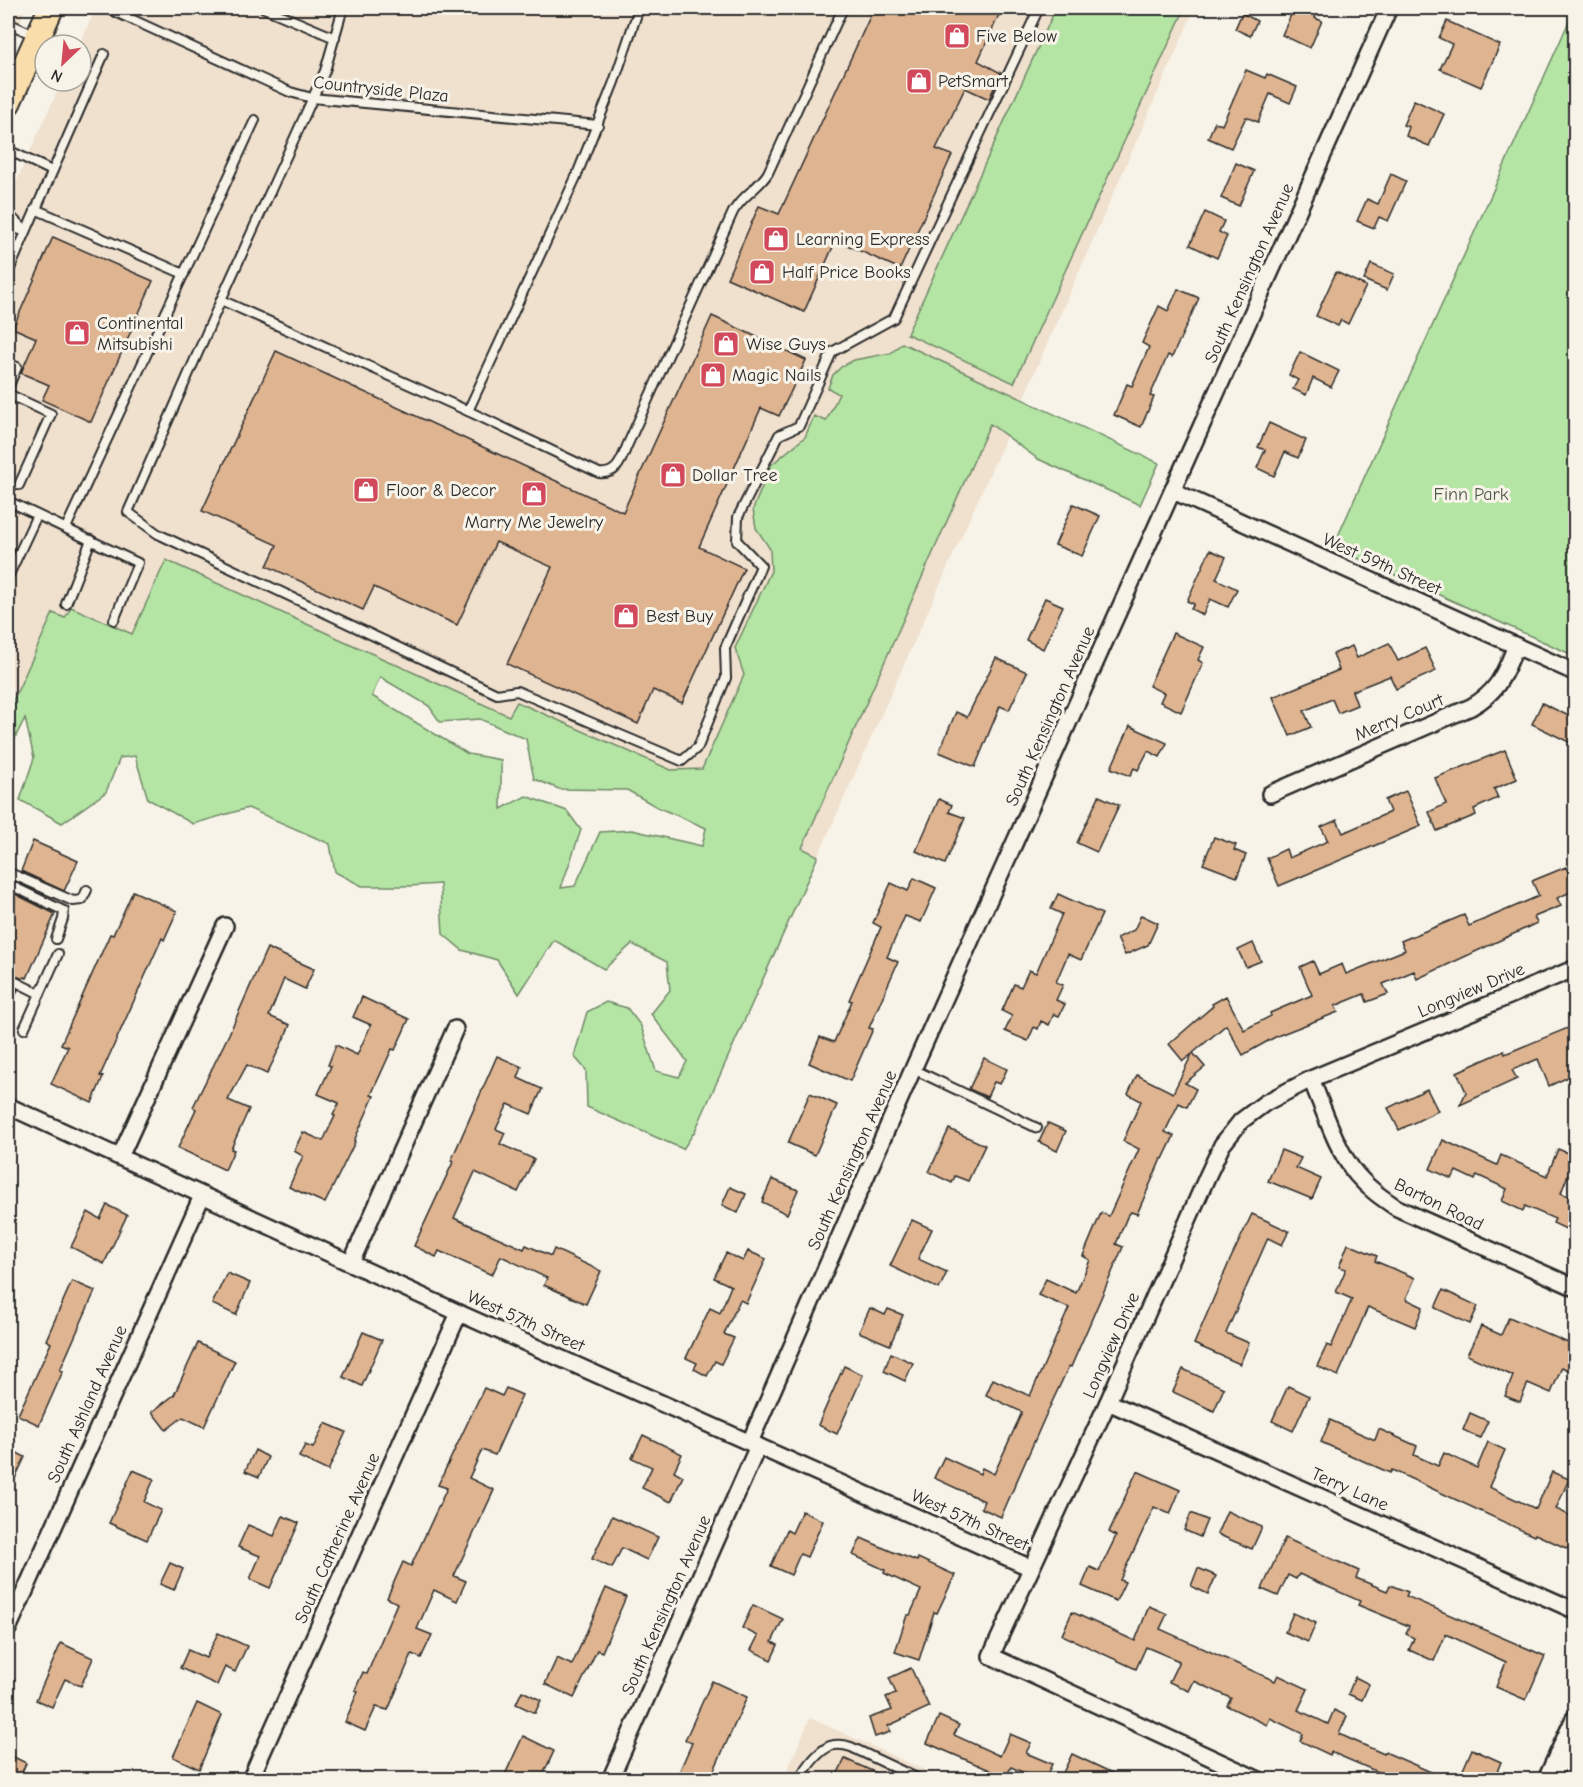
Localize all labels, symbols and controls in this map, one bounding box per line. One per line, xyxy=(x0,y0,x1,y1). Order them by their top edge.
shop icon: Five Below xyxy=(942,21,972,51)
place label: Five Below xyxy=(976,26,1057,47)
north arrow xyxy=(33,33,93,93)
text: N xyxy=(48,65,65,86)
shop icon: PetSmart xyxy=(904,66,934,96)
place label: PetSmart xyxy=(938,71,1009,92)
street label: Countryside Plaza xyxy=(312,72,450,107)
street label: South Kensington Avenue xyxy=(1200,180,1299,366)
shop icon: Learning Express xyxy=(761,224,791,254)
place label: Learning Express xyxy=(796,229,929,250)
shop icon: Half Price Books xyxy=(747,257,777,287)
place label: Half Price Books xyxy=(782,262,911,283)
place label: Continental Mitsubishi xyxy=(97,313,184,355)
shop icon: Continental Mitsubishi xyxy=(62,318,92,348)
shop icon: Wise Guys xyxy=(711,329,741,359)
place label: Wise Guys xyxy=(746,334,826,355)
shop icon: Magic Nails xyxy=(698,360,728,390)
place label: Magic Nails xyxy=(732,365,821,386)
shop icon: Dollar Tree xyxy=(658,460,688,490)
place label: Dollar Tree xyxy=(692,465,777,486)
shop icon: Floor & Decor xyxy=(351,475,381,505)
shop icon: Marry Me Jewelry xyxy=(519,479,549,509)
place label: Floor & Decor xyxy=(386,480,497,501)
park label: Finn Park xyxy=(1434,484,1509,505)
place label: Marry Me Jewelry xyxy=(465,512,604,533)
street label: West 59th Street xyxy=(1319,529,1445,600)
shop icon: Best Buy xyxy=(611,601,641,631)
place label: Best Buy xyxy=(646,606,714,627)
street label: South Kensington Avenue xyxy=(1001,623,1100,809)
street label: Merry Court xyxy=(1352,689,1448,746)
street label: Longview Drive xyxy=(1415,959,1528,1022)
street label: South Kensington Avenue xyxy=(803,1067,902,1253)
street label: Barton Road xyxy=(1391,1174,1487,1235)
street label: West 57th Street xyxy=(464,1286,588,1357)
street label: Longview Drive xyxy=(1079,1289,1144,1401)
street label: South Ashland Avenue xyxy=(43,1322,132,1486)
street label: South Catherine Avenue xyxy=(290,1450,385,1627)
street label: Terry Lane xyxy=(1308,1463,1392,1516)
street label: West 57th Street xyxy=(908,1485,1032,1556)
street label: South Kensington Avenue xyxy=(617,1512,716,1698)

